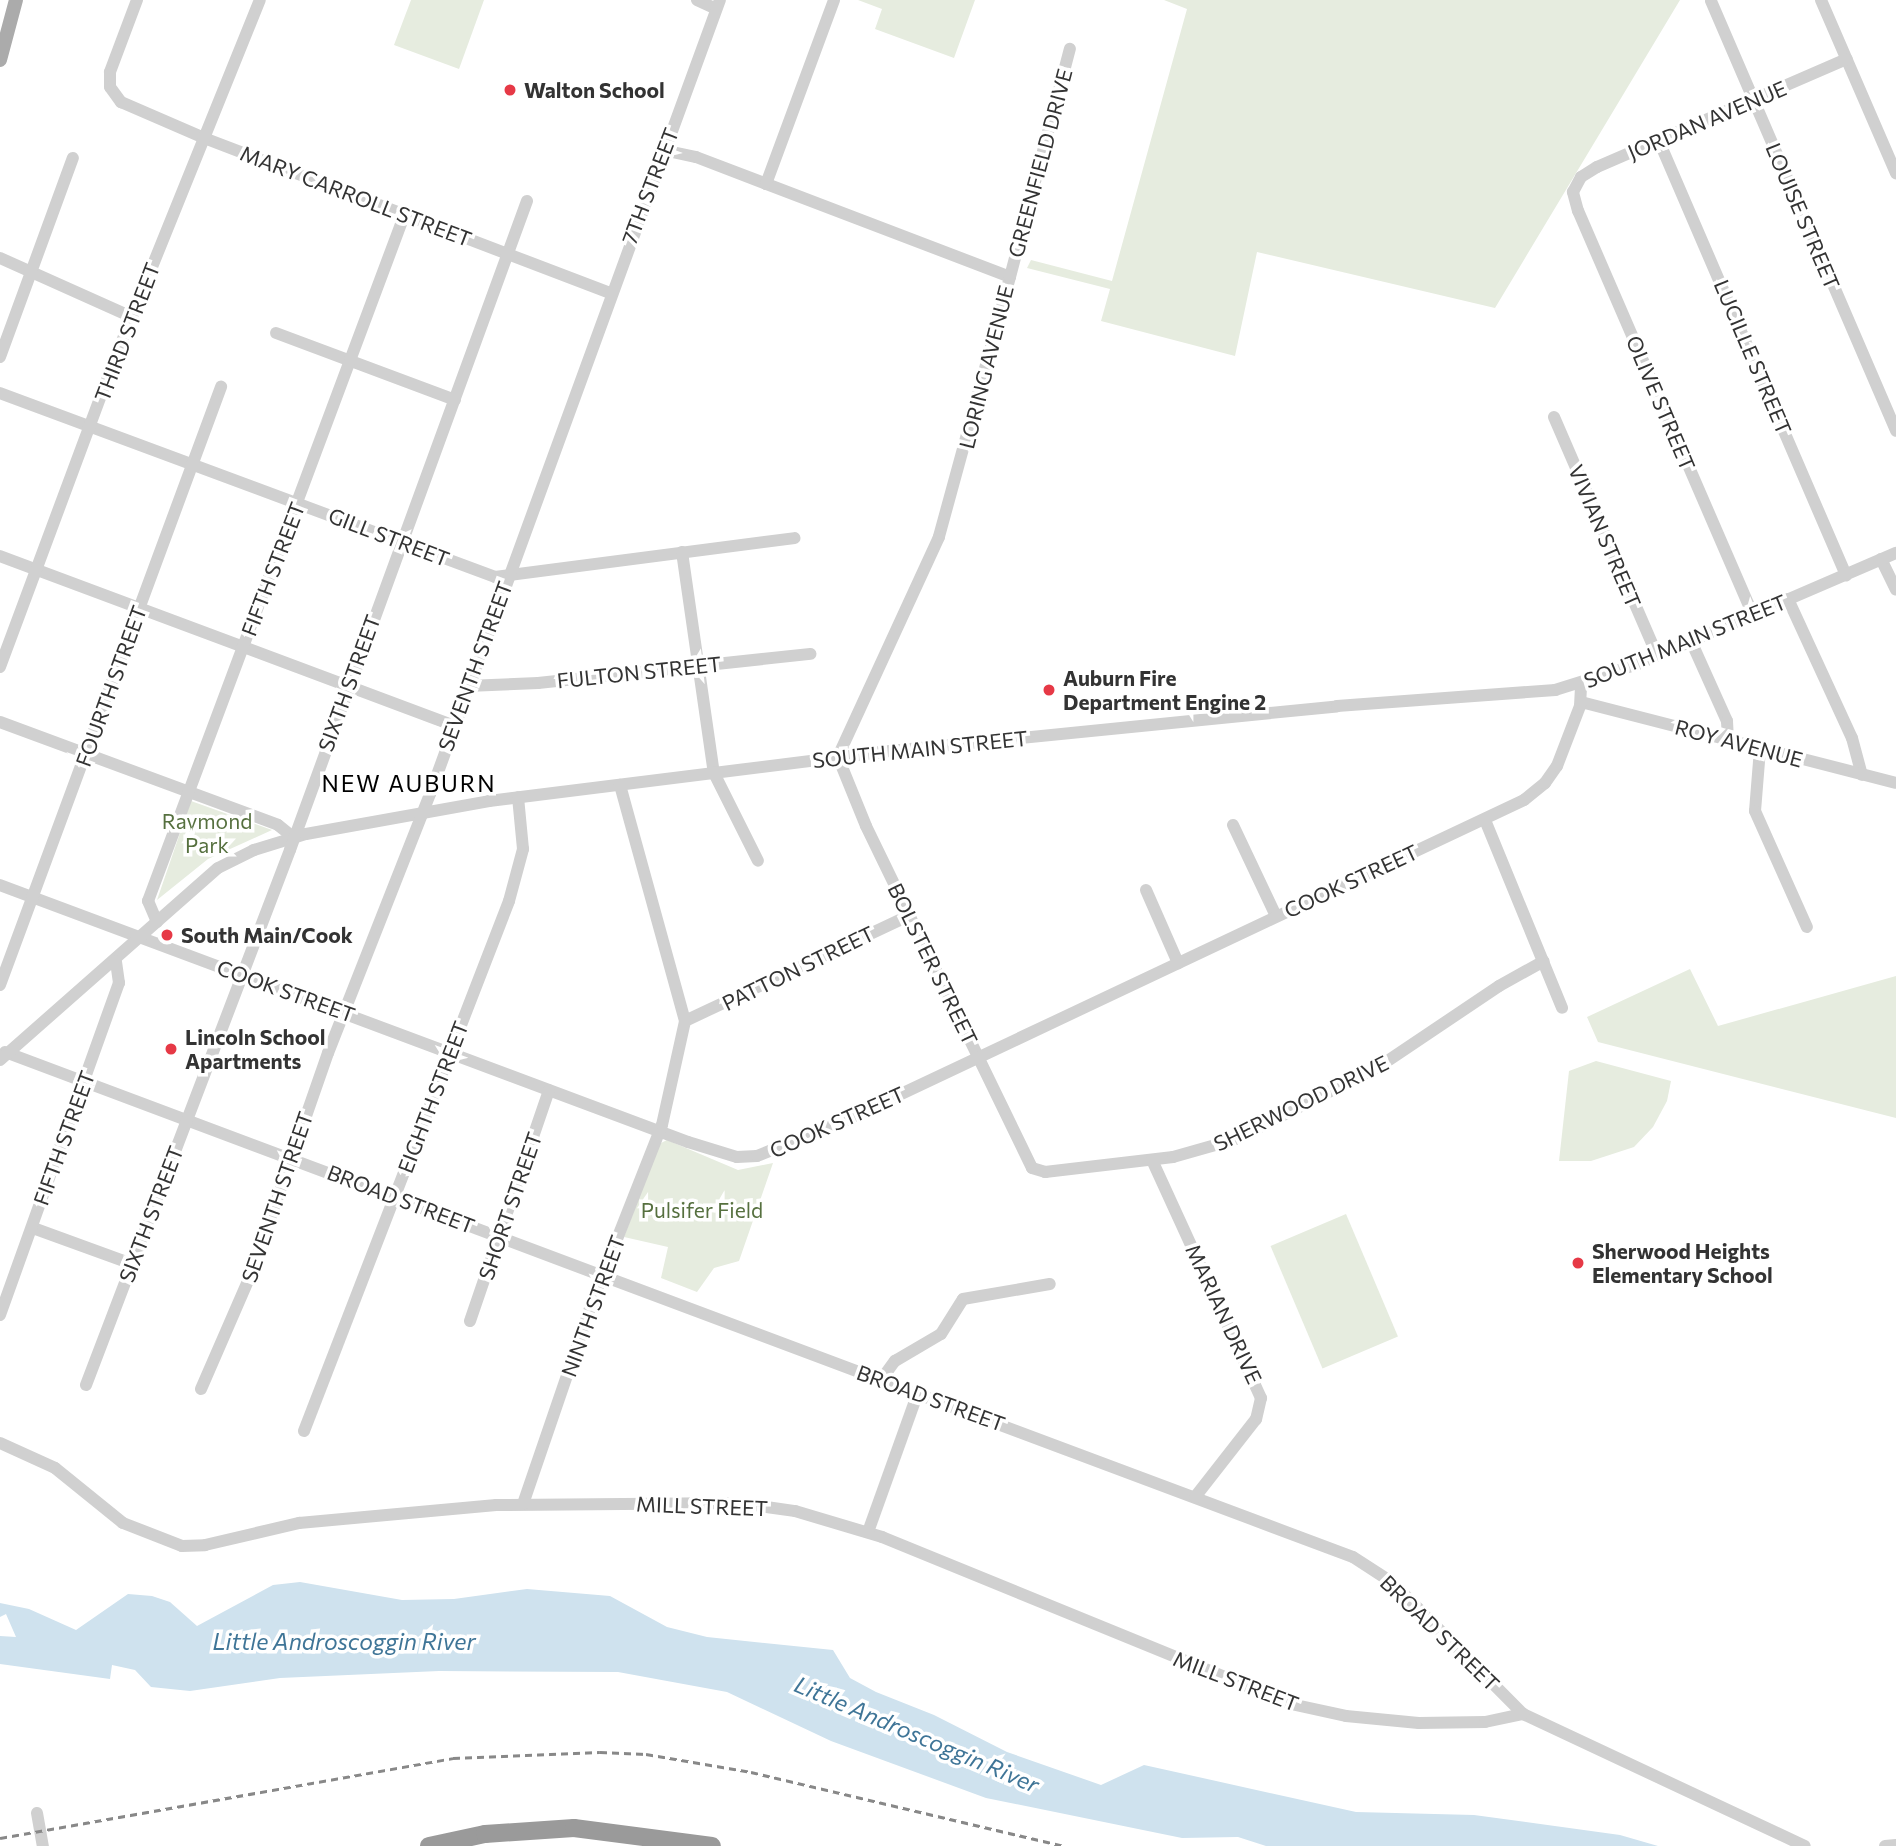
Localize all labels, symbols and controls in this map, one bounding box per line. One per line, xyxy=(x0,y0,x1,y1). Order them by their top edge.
street label: GREENFIELD DRIVE xyxy=(1003,66,1077,260)
street label: JORDAN AVENUE xyxy=(1624,75,1790,165)
place label: Walton School xyxy=(524,77,665,103)
marker: Walton School xyxy=(502,82,518,98)
street label: 7TH STREET xyxy=(616,124,684,248)
street label: LOUISE STREET xyxy=(1761,139,1845,293)
street label: MARY CARROLL STREET xyxy=(237,140,475,252)
street label: THIRD STREET xyxy=(89,259,165,405)
street label: LUCILLE STREET xyxy=(1709,276,1797,438)
street label: LORING AVENUE xyxy=(954,283,1018,451)
street label: OLIVE STREET xyxy=(1621,332,1701,474)
street label: VIVIAN STREET xyxy=(1564,461,1646,611)
street label: FIFTH STREET xyxy=(236,499,310,639)
street label: GILL STREET xyxy=(325,502,453,572)
street label: SEVENTH STREET xyxy=(433,578,517,754)
street label: SOUTH MAIN STREET xyxy=(1580,589,1790,693)
street label: FOURTH STREET xyxy=(70,602,152,770)
street label: SIXTH STREET xyxy=(313,611,385,755)
street label: FULTON STREET xyxy=(556,651,722,693)
place label: Auburn Fire Department Engine 2 xyxy=(1063,665,1266,715)
marker: Auburn Fire Department Engine 2 xyxy=(1041,682,1057,698)
street label: ROY AVENUE xyxy=(1672,714,1806,772)
street label: SOUTH MAIN STREET xyxy=(811,725,1029,773)
district label: NEW AUBURN xyxy=(323,769,495,797)
park label: Raymond Park xyxy=(162,808,252,858)
street label: COOK STREET xyxy=(1280,839,1422,923)
street label: BOLSTER STREET xyxy=(883,879,983,1049)
street label: PATTON STREET xyxy=(718,920,878,1016)
place label: South Main/Cook xyxy=(181,922,353,948)
marker: South Main/Cook xyxy=(159,927,175,943)
street label: COOK STREET xyxy=(214,954,358,1028)
street label: EIGHTH STREET xyxy=(392,1017,474,1177)
place label: Lincoln School Apartments xyxy=(185,1024,326,1074)
marker: Lincoln School Apartments xyxy=(163,1041,179,1057)
street label: SHERWOOD DRIVE xyxy=(1210,1050,1392,1156)
street label: FIFTH STREET xyxy=(28,1067,100,1209)
street label: COOK STREET xyxy=(766,1081,908,1163)
street label: SEVENTH STREET xyxy=(236,1108,318,1286)
street label: SHORT STREET xyxy=(473,1129,547,1283)
street label: SIXTH STREET xyxy=(114,1142,188,1286)
street label: BROAD STREET xyxy=(324,1159,478,1239)
park label: Pulsifer Field xyxy=(641,1197,763,1223)
street label: NINTH STREET xyxy=(556,1232,630,1380)
place label: Sherwood Heights Elementary School xyxy=(1592,1238,1773,1288)
street label: MARIAN DRIVE xyxy=(1181,1240,1267,1388)
marker: Sherwood Heights Elementary School xyxy=(1570,1255,1586,1271)
street label: BROAD STREET xyxy=(854,1360,1008,1436)
street label: MILL STREET xyxy=(636,1491,768,1521)
street label: BROAD STREET xyxy=(1375,1570,1505,1696)
water label: Little Androscoggin River xyxy=(212,1627,476,1655)
street label: MILL STREET xyxy=(1170,1646,1302,1716)
water label: Little Androscoggin River xyxy=(790,1670,1044,1798)

